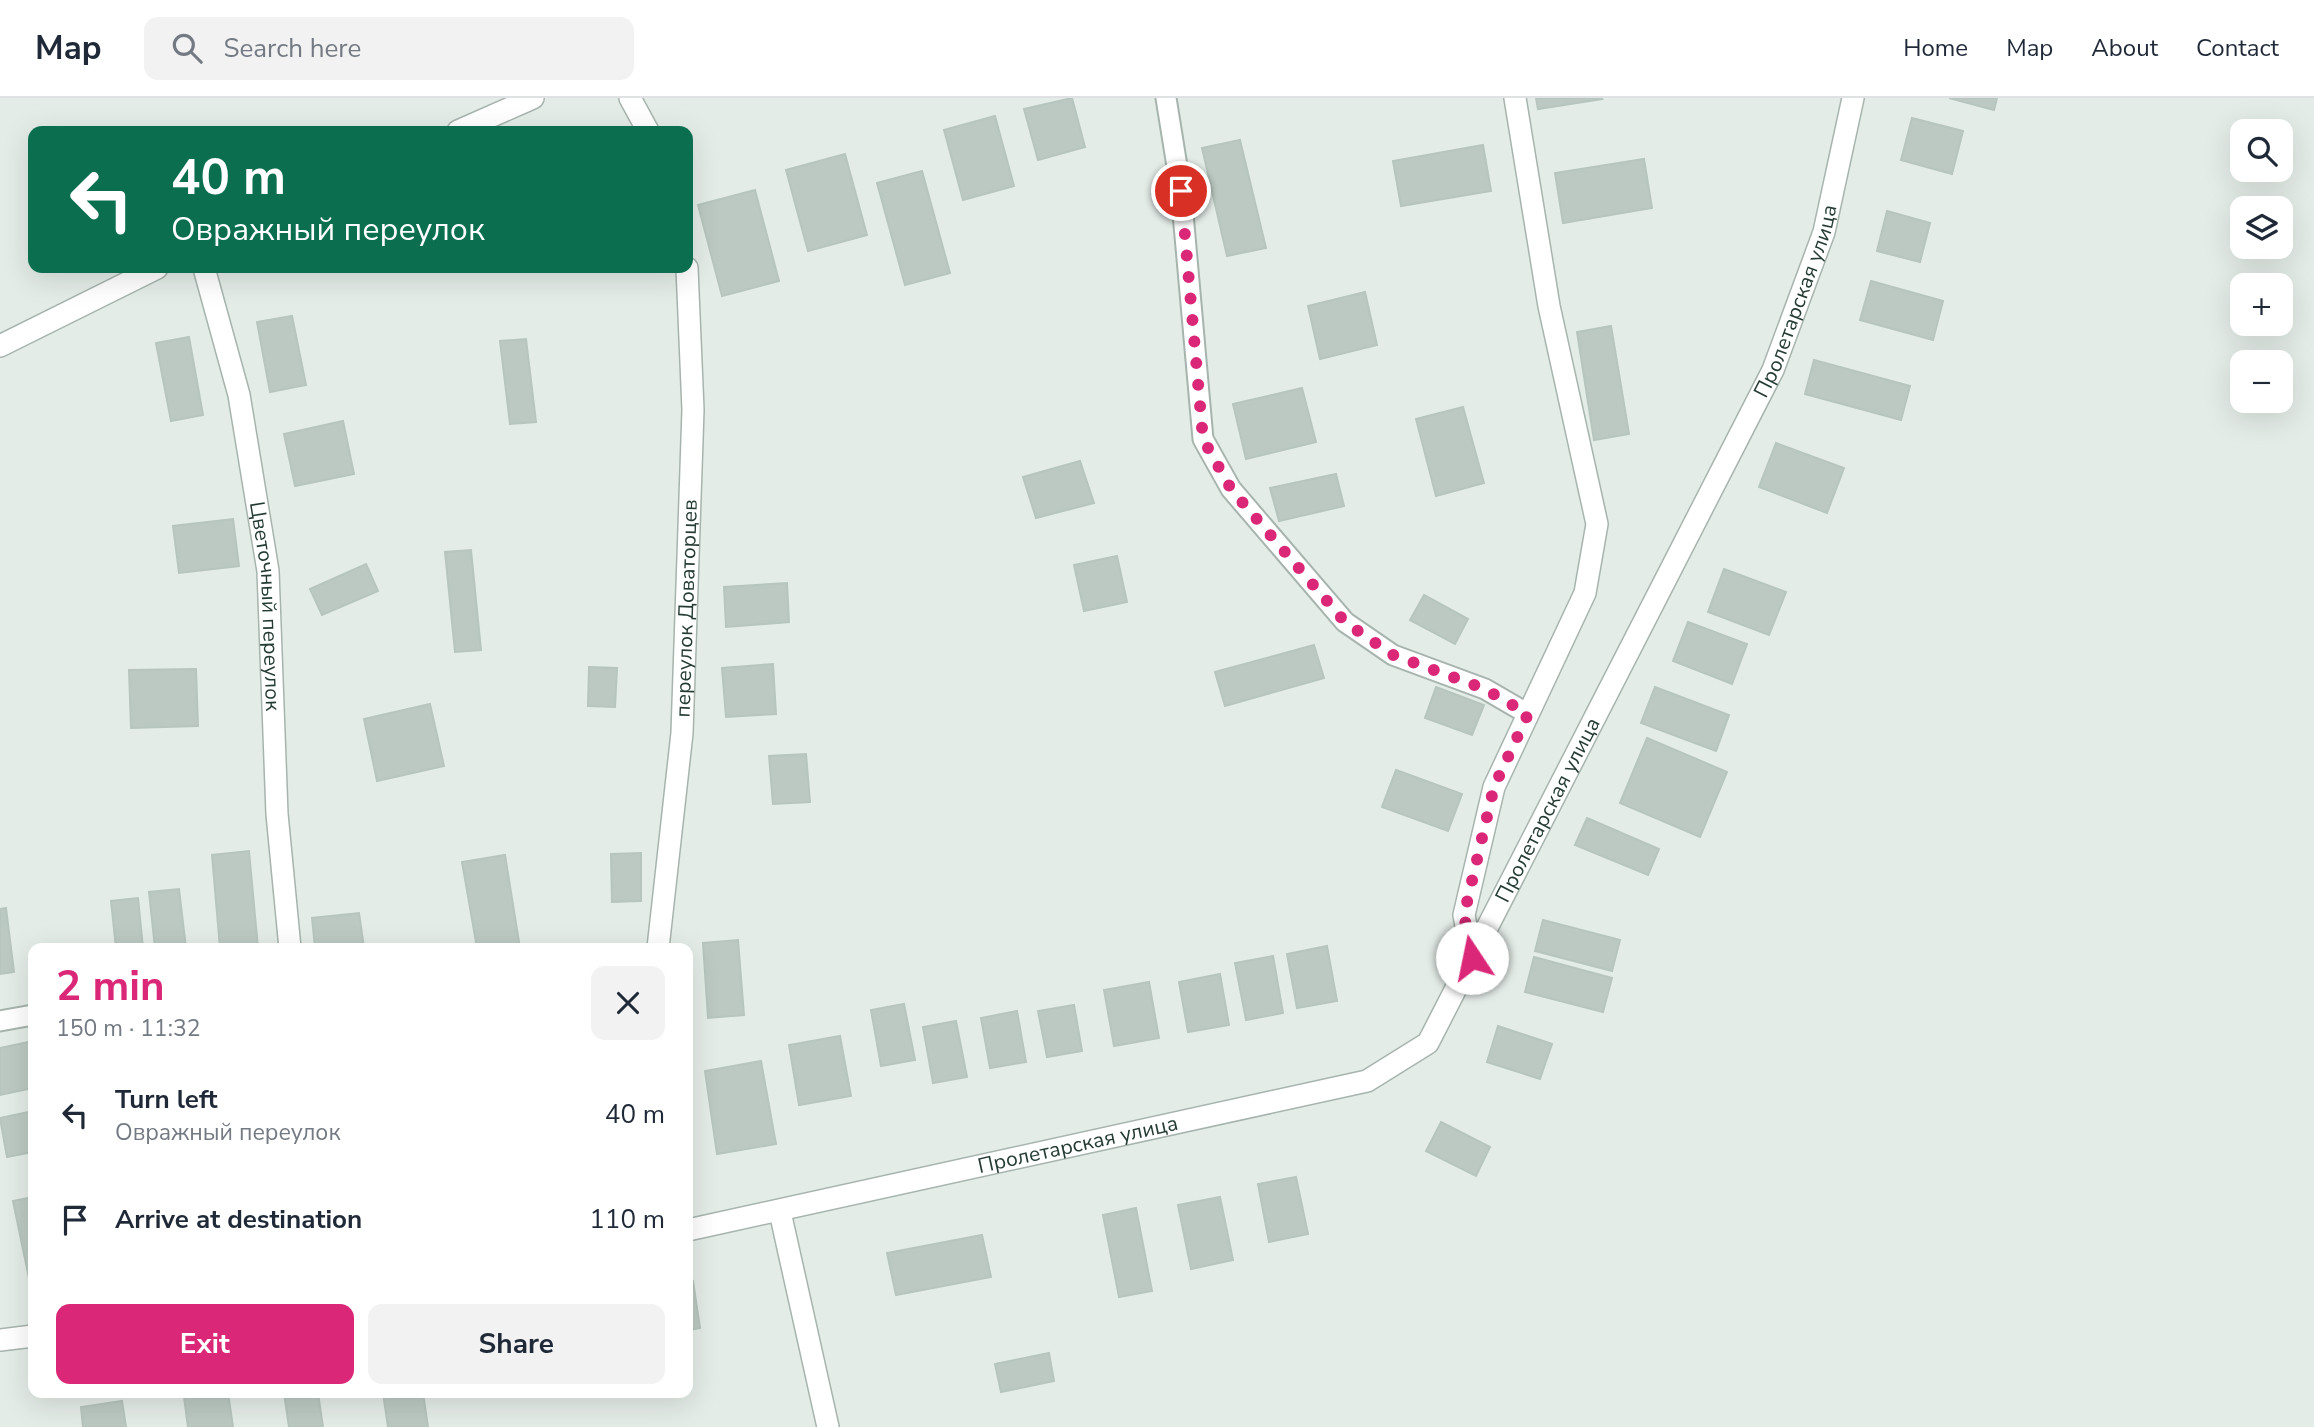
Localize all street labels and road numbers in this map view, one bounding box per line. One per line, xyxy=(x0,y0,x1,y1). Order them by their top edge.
street label: Пролетарская улица xyxy=(1747,202,1844,403)
street label: Цветочный переулок xyxy=(243,499,287,712)
street label: переулок Доваторцев xyxy=(669,499,704,718)
street label: Пролетарская улица xyxy=(1488,713,1607,907)
street label: Пролетарская улица xyxy=(975,1109,1180,1180)

